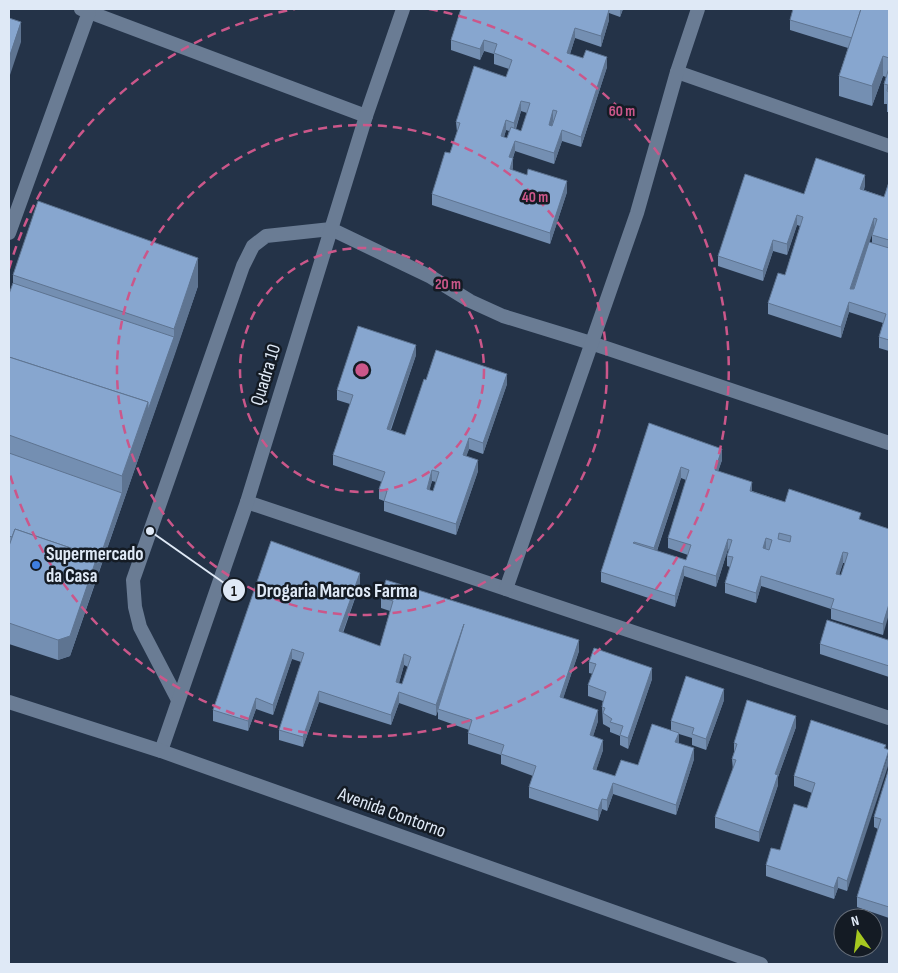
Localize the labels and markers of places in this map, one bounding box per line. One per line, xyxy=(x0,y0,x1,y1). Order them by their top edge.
centre of rings xyxy=(353,361,371,379)
place label: Supermercado da Casa xyxy=(46,543,144,588)
marker: Supermercado da Casa xyxy=(30,559,42,571)
callout: Drogaria Marcos Farma xyxy=(222,573,428,608)

